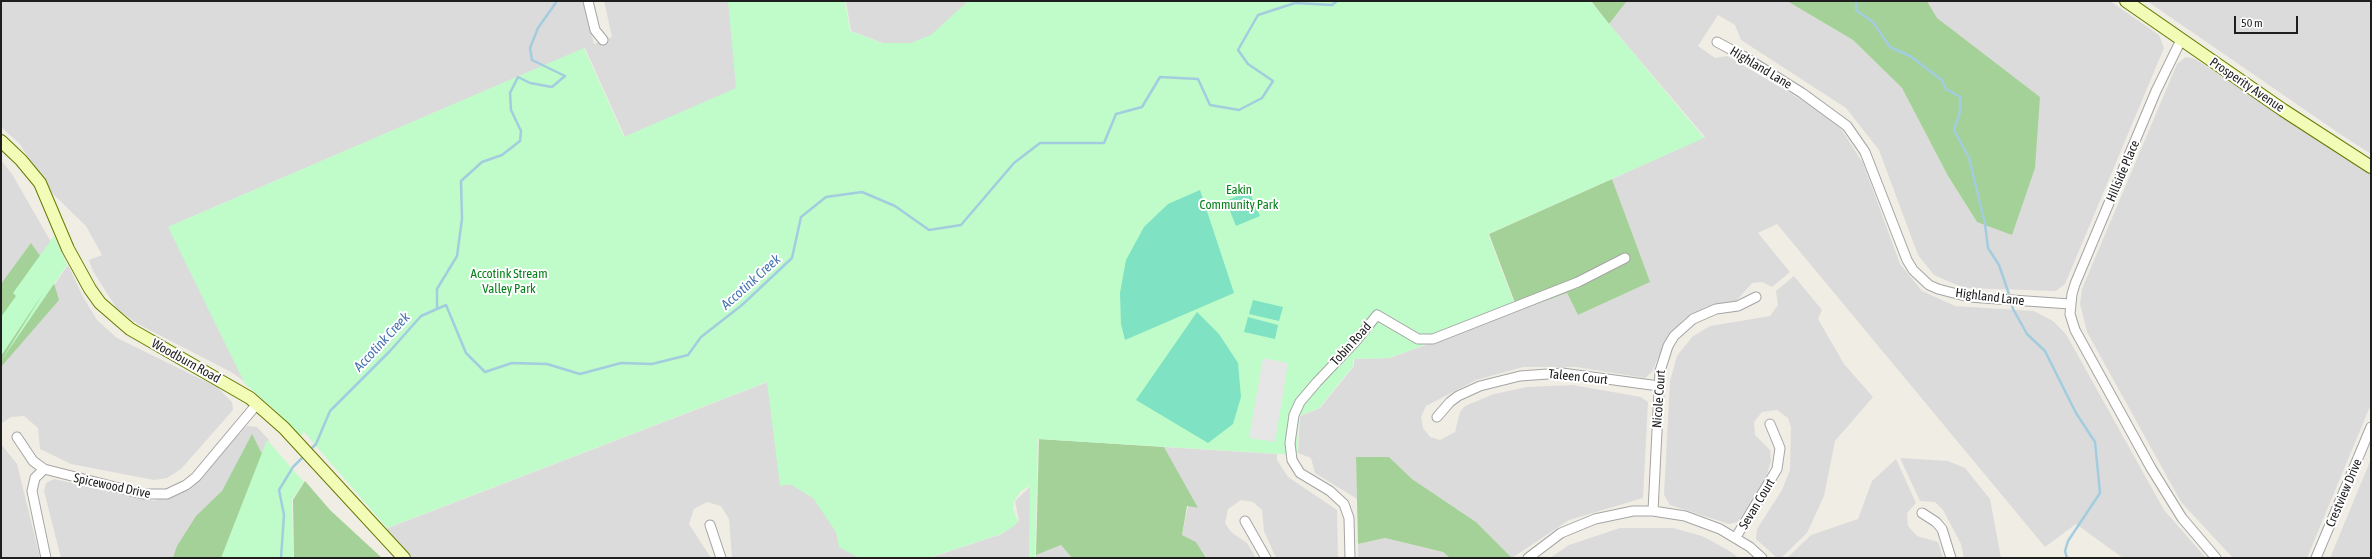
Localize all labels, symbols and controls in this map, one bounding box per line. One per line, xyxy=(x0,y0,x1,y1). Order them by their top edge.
scale bar xyxy=(2236,8,2300,34)
text: 50 m xyxy=(2241,16,2263,30)
street label: Highland Lane xyxy=(1727,43,1795,93)
street label: Prosperity Avenue xyxy=(2207,54,2287,116)
street label: Hillside Place xyxy=(2103,138,2143,204)
park label: Eakin Community Park xyxy=(1200,182,1278,213)
water label: Accotink Creek xyxy=(718,251,784,313)
park label: Accotink Stream Valley Park xyxy=(471,266,547,297)
street label: Highland Lane xyxy=(1955,285,2025,309)
water label: Accotink Creek xyxy=(350,309,414,375)
street label: Tobin Road xyxy=(1327,319,1375,369)
street label: Woodburn Road xyxy=(149,336,223,386)
street label: Taleen Court xyxy=(1548,366,1608,388)
street label: Nicole Court xyxy=(1649,369,1669,429)
street label: Crestview Drive xyxy=(2323,456,2365,530)
street label: Spicewood Drive xyxy=(72,470,152,502)
street label: Sevan Court xyxy=(1736,476,1778,532)

